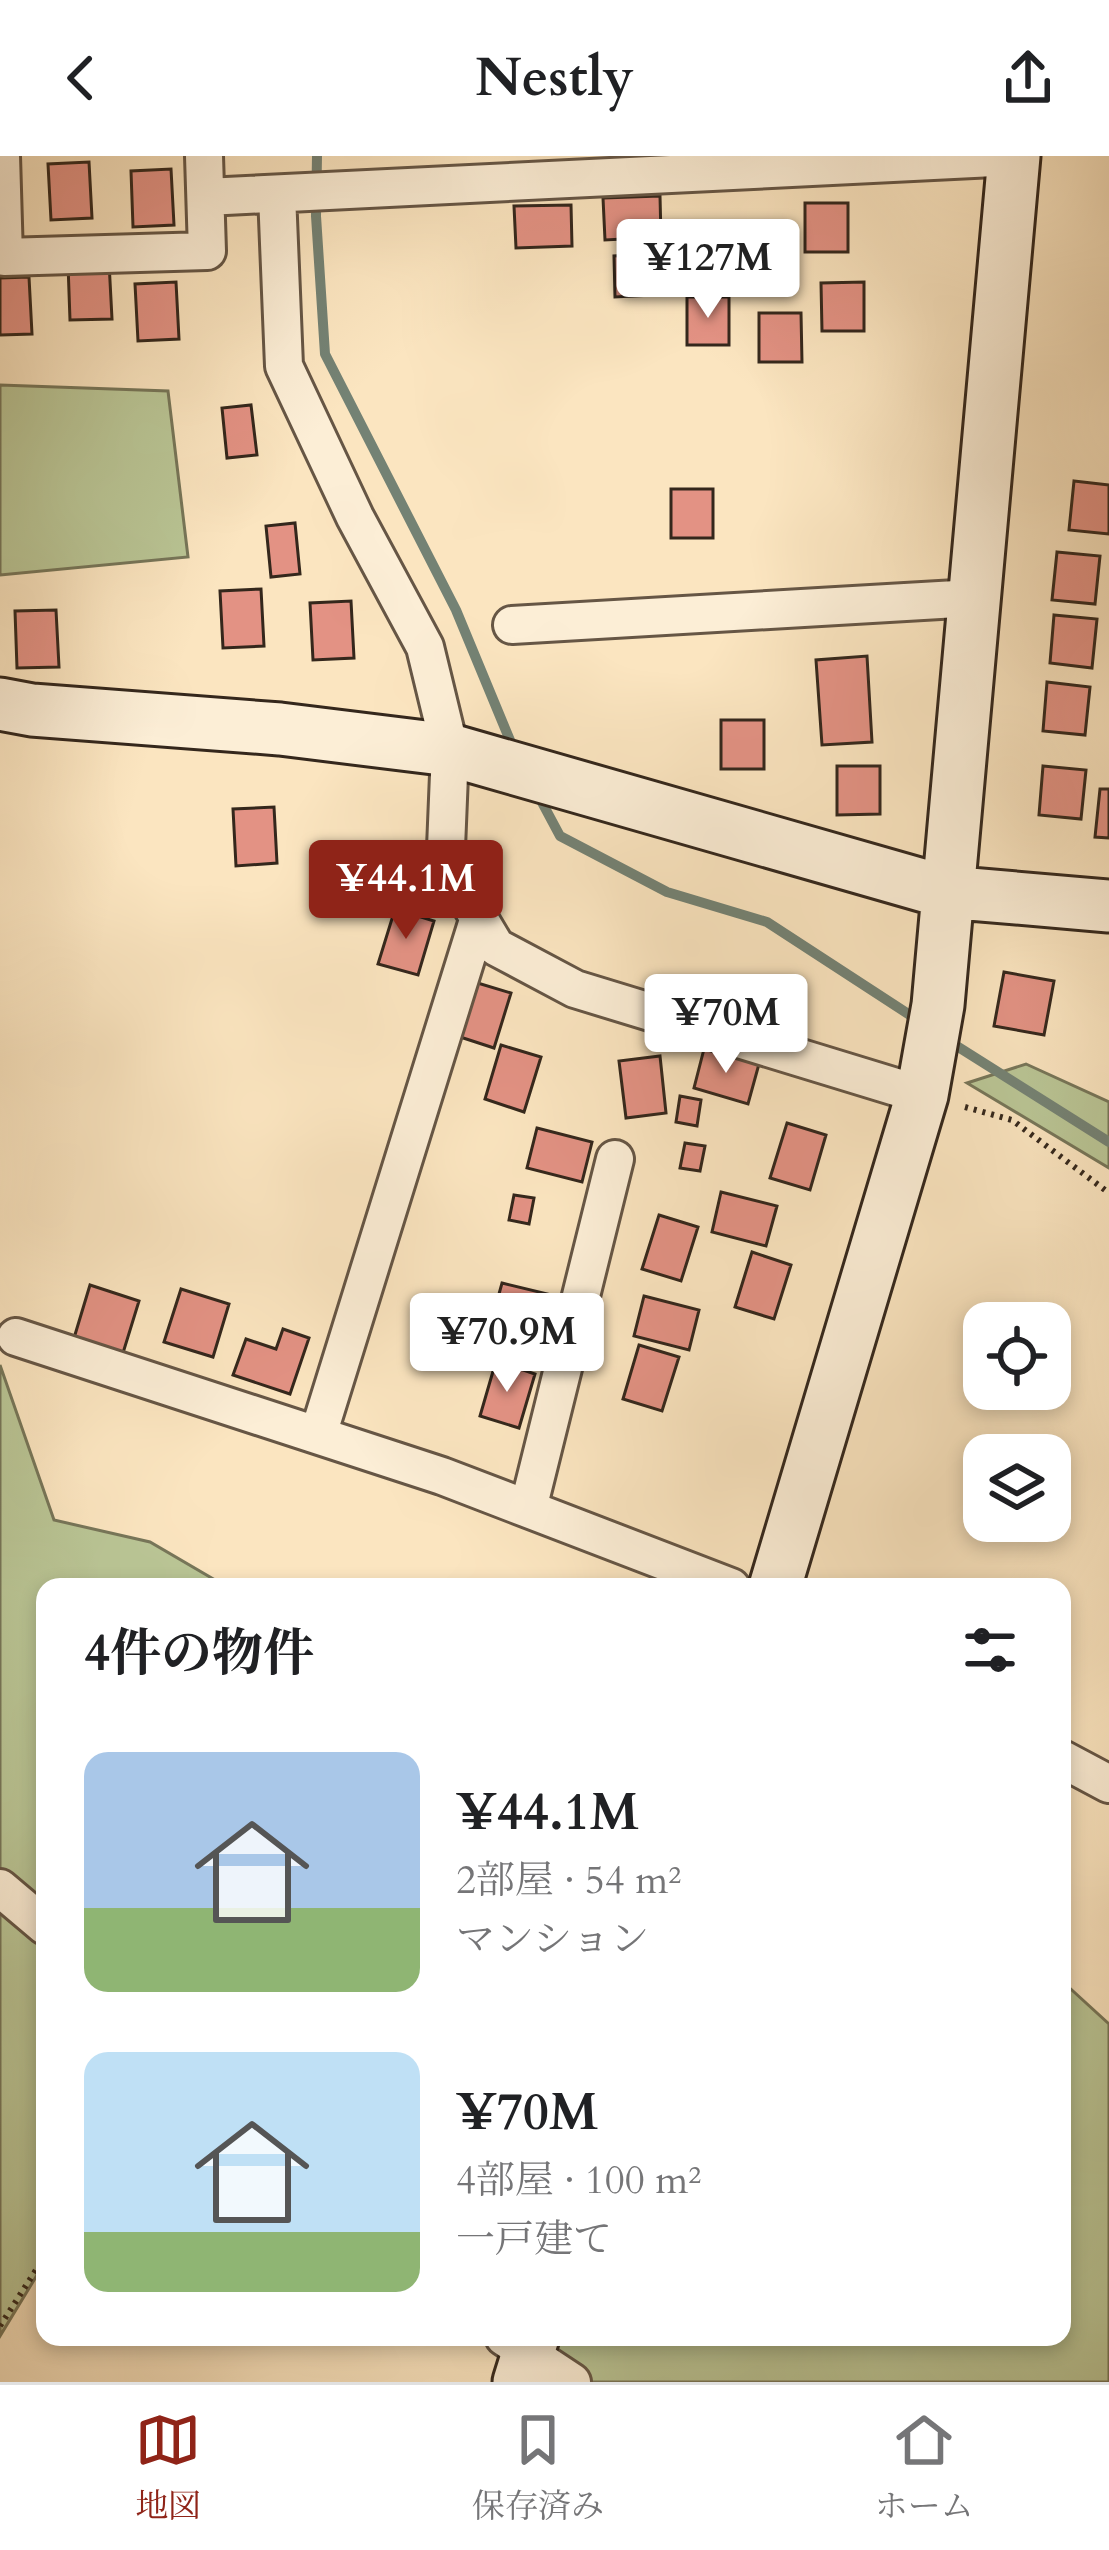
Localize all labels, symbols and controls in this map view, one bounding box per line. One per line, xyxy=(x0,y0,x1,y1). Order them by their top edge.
text: Nestly xyxy=(475,42,634,115)
icon: back xyxy=(48,45,114,111)
icon: share xyxy=(995,45,1061,111)
pin: ¥127M xyxy=(624,219,792,321)
text: ¥127M xyxy=(644,231,772,284)
pin: ¥44.1M xyxy=(308,840,504,942)
text: ¥44.1M xyxy=(336,852,476,905)
pin: ¥70M xyxy=(655,974,797,1076)
text: ¥70M xyxy=(672,986,780,1039)
pin: ¥70.9M xyxy=(409,1293,605,1395)
map controls xyxy=(963,1302,1071,1542)
button: locate xyxy=(963,1302,1071,1410)
text: ¥70.9M xyxy=(437,1305,577,1358)
button: layers xyxy=(963,1434,1071,1542)
icon: filters xyxy=(957,1617,1023,1683)
text: 4件の物件 xyxy=(84,1619,314,1689)
text: ¥44.1M xyxy=(456,1778,639,1848)
icon: home xyxy=(180,1800,324,1944)
text: 2部屋 · 54 m² xyxy=(456,1854,681,1907)
text: マンション xyxy=(456,1913,649,1966)
text: ¥70M xyxy=(456,2078,598,2148)
icon: home xyxy=(180,2100,324,2244)
text: 4部屋 · 100 m² xyxy=(456,2154,701,2207)
text: 一戸建て xyxy=(456,2213,612,2266)
tab: 地図 xyxy=(135,2407,201,2529)
tab: 保存済み xyxy=(472,2407,604,2529)
tab: ホーム xyxy=(875,2407,974,2529)

